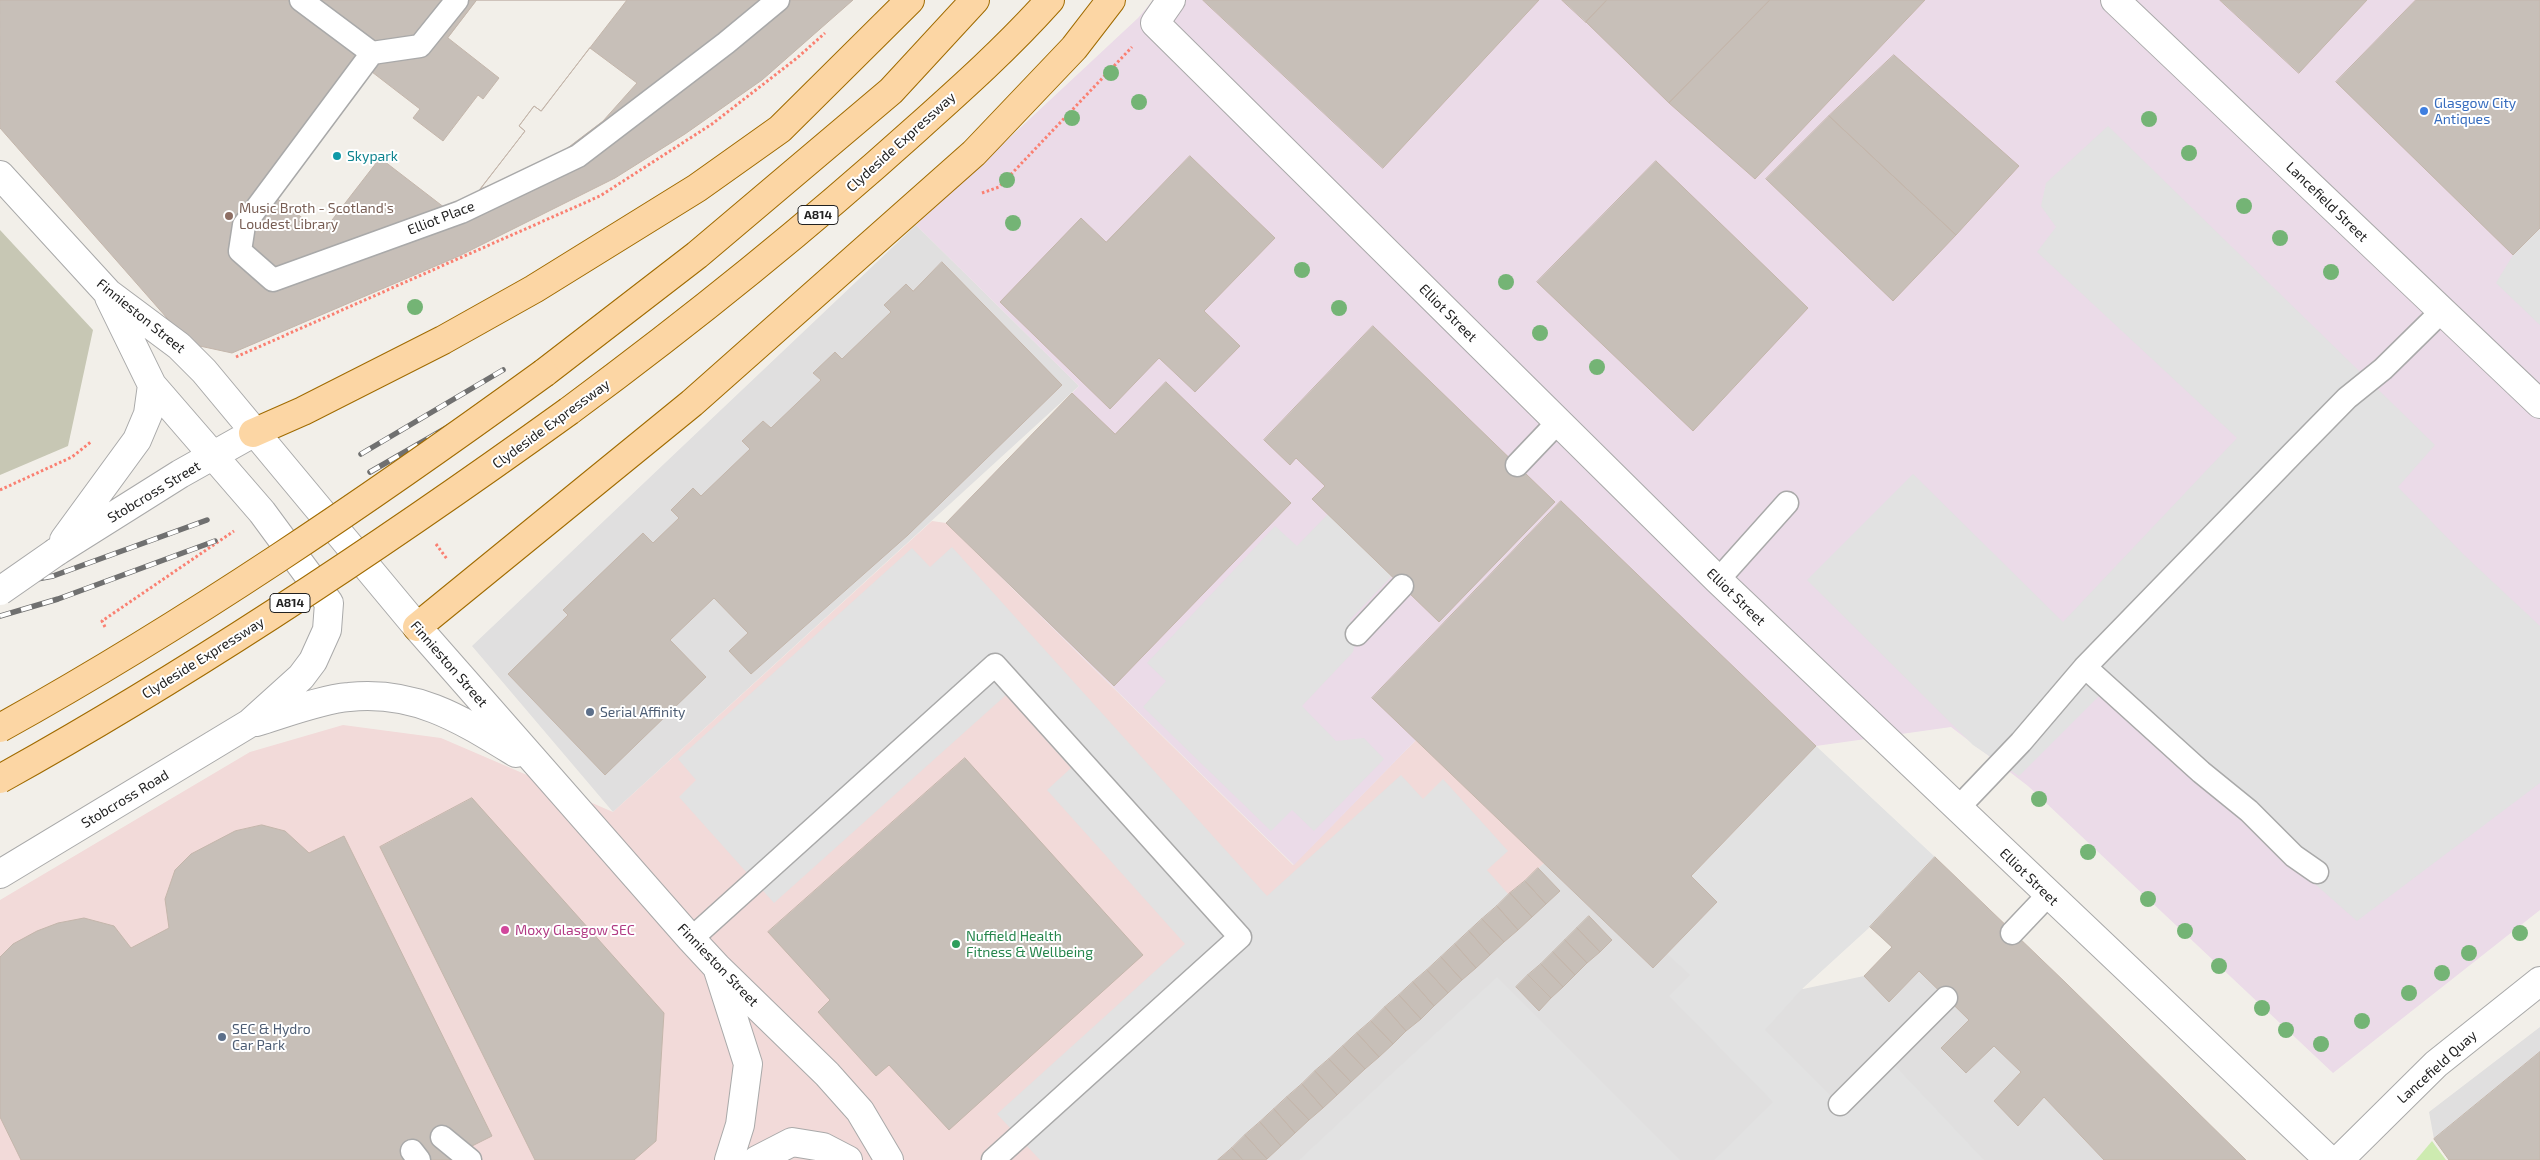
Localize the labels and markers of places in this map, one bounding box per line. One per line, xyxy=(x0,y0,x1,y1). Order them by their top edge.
place label: Glasgow City Antiques xyxy=(2434,95,2516,128)
marker: Glasgow City Antiques xyxy=(2418,105,2430,117)
place label: Skypark xyxy=(347,148,398,164)
marker: Skypark xyxy=(331,150,343,162)
place label: Music Broth - Scotland's Loudest Library xyxy=(239,200,394,232)
marker: Music Broth - Scotland's Loudest Library xyxy=(223,210,235,222)
place label: Serial Affinity xyxy=(600,704,685,720)
marker: Serial Affinity xyxy=(584,706,596,718)
place label: Moxy Glasgow SEC xyxy=(515,922,635,938)
marker: Moxy Glasgow SEC xyxy=(499,924,511,936)
place label: Nuffield Health Fitness & Wellbeing xyxy=(966,928,1093,960)
marker: Nuffield Health Fitness & Wellbeing xyxy=(950,938,962,950)
place label: SEC & Hydro Car Park xyxy=(232,1021,311,1054)
marker: SEC & Hydro Car Park xyxy=(216,1031,228,1043)

